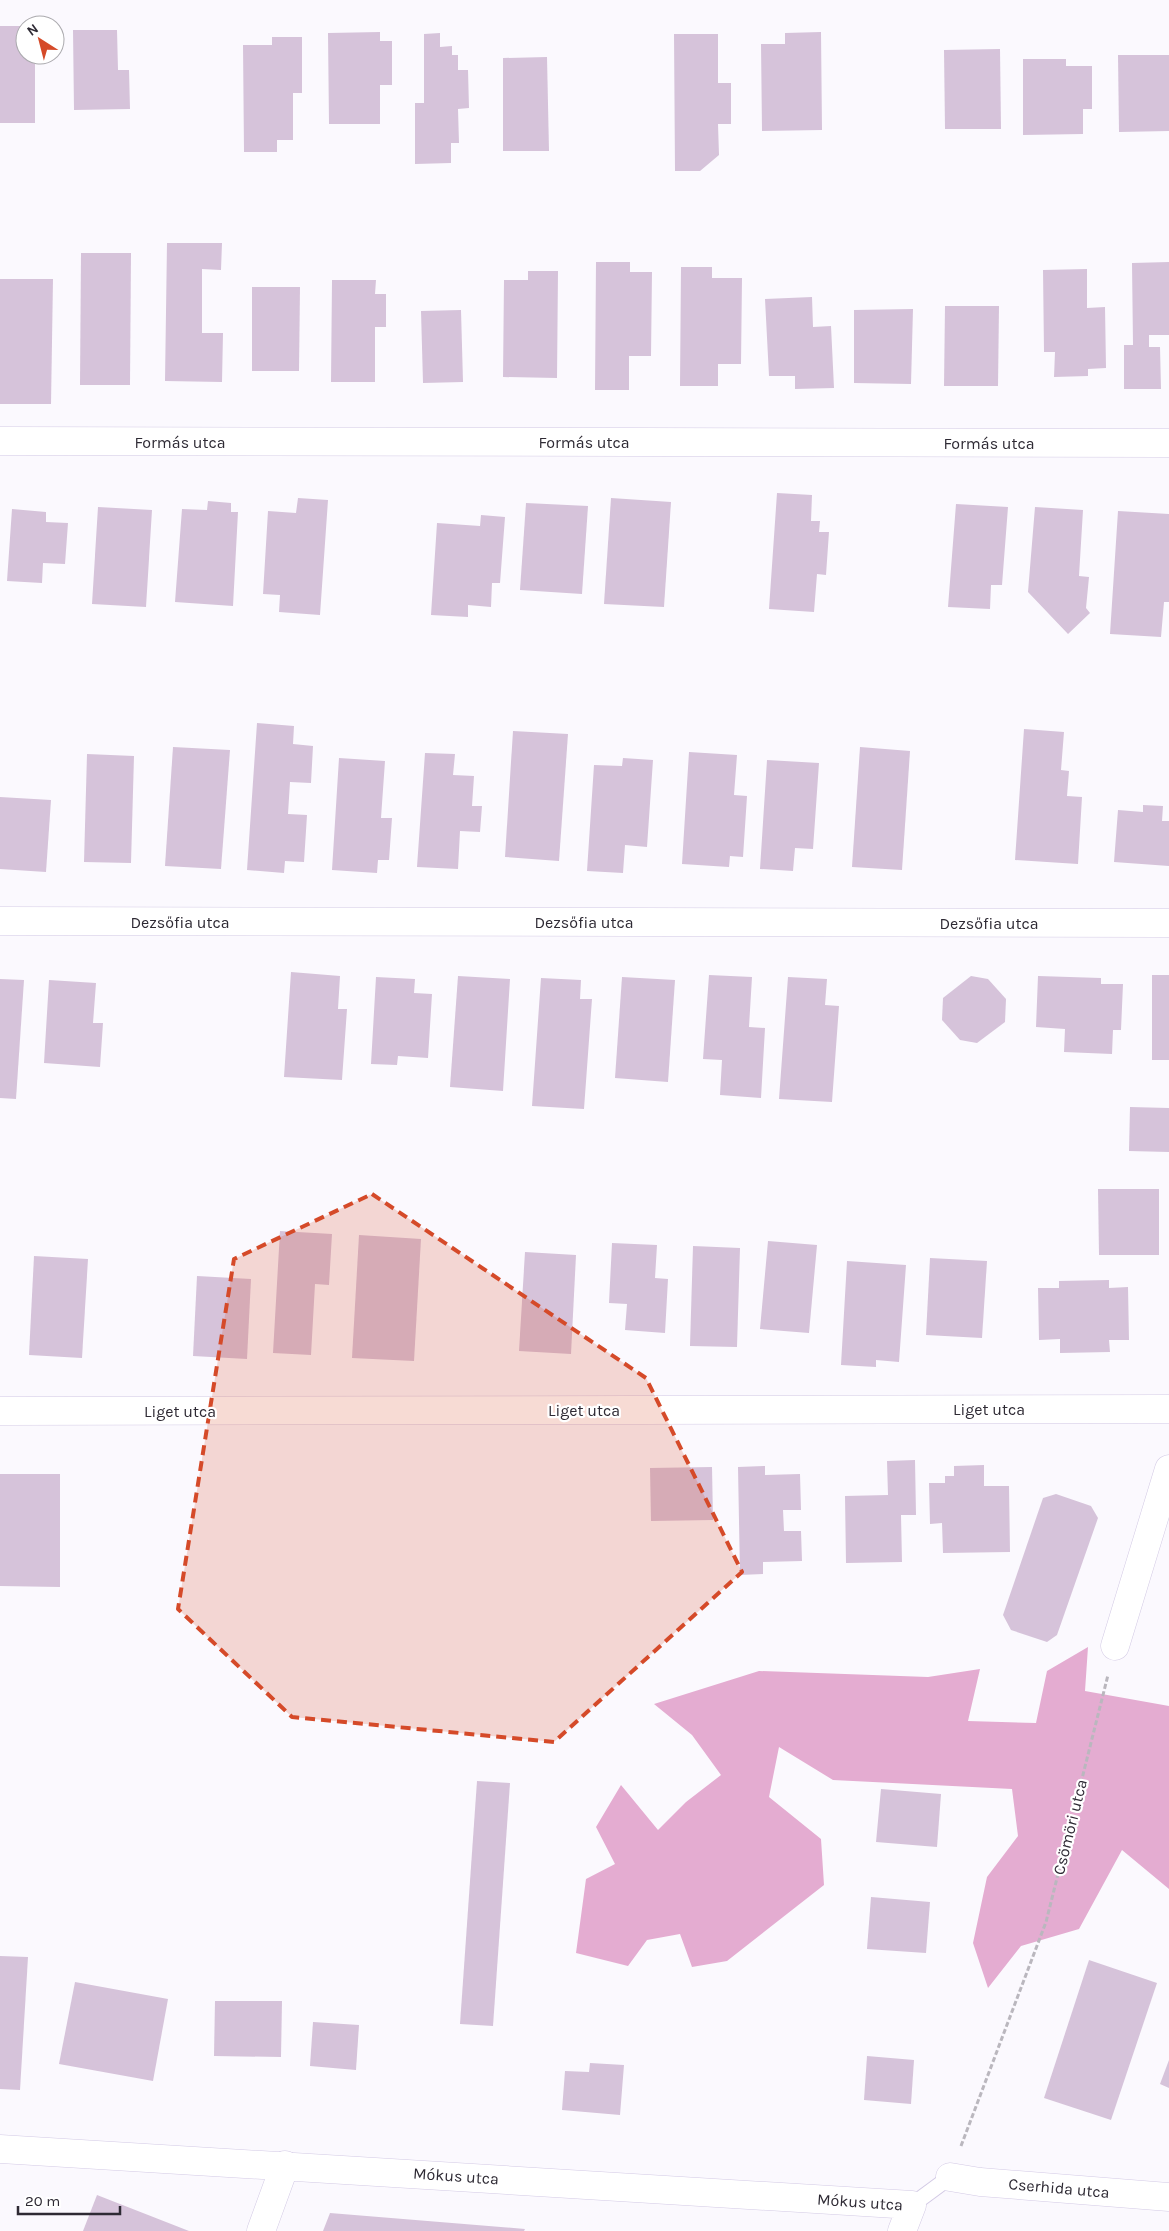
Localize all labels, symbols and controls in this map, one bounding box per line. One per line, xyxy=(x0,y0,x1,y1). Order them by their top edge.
north arrow xyxy=(15,15,65,65)
text: N xyxy=(24,20,42,40)
street label: Formás utca xyxy=(134,433,226,452)
street label: Formás utca xyxy=(538,433,630,452)
street label: Formás utca xyxy=(943,434,1035,453)
street label: Dezsőfia utca xyxy=(130,913,230,932)
street label: Dezsőfia utca xyxy=(534,913,634,932)
street label: Dezsőfia utca xyxy=(939,914,1039,933)
street label: Liget utca xyxy=(953,1400,1025,1419)
street label: Liget utca xyxy=(548,1401,620,1420)
street label: Liget utca xyxy=(144,1402,216,1421)
street label: Csömöri utca xyxy=(1049,1777,1091,1877)
street label: Mókus utca xyxy=(412,2164,500,2188)
street label: Cserhida utca xyxy=(1008,2174,1110,2202)
scale bar xyxy=(18,2184,120,2216)
street label: Mókus utca xyxy=(816,2190,904,2214)
text: 20 m xyxy=(25,2192,60,2210)

